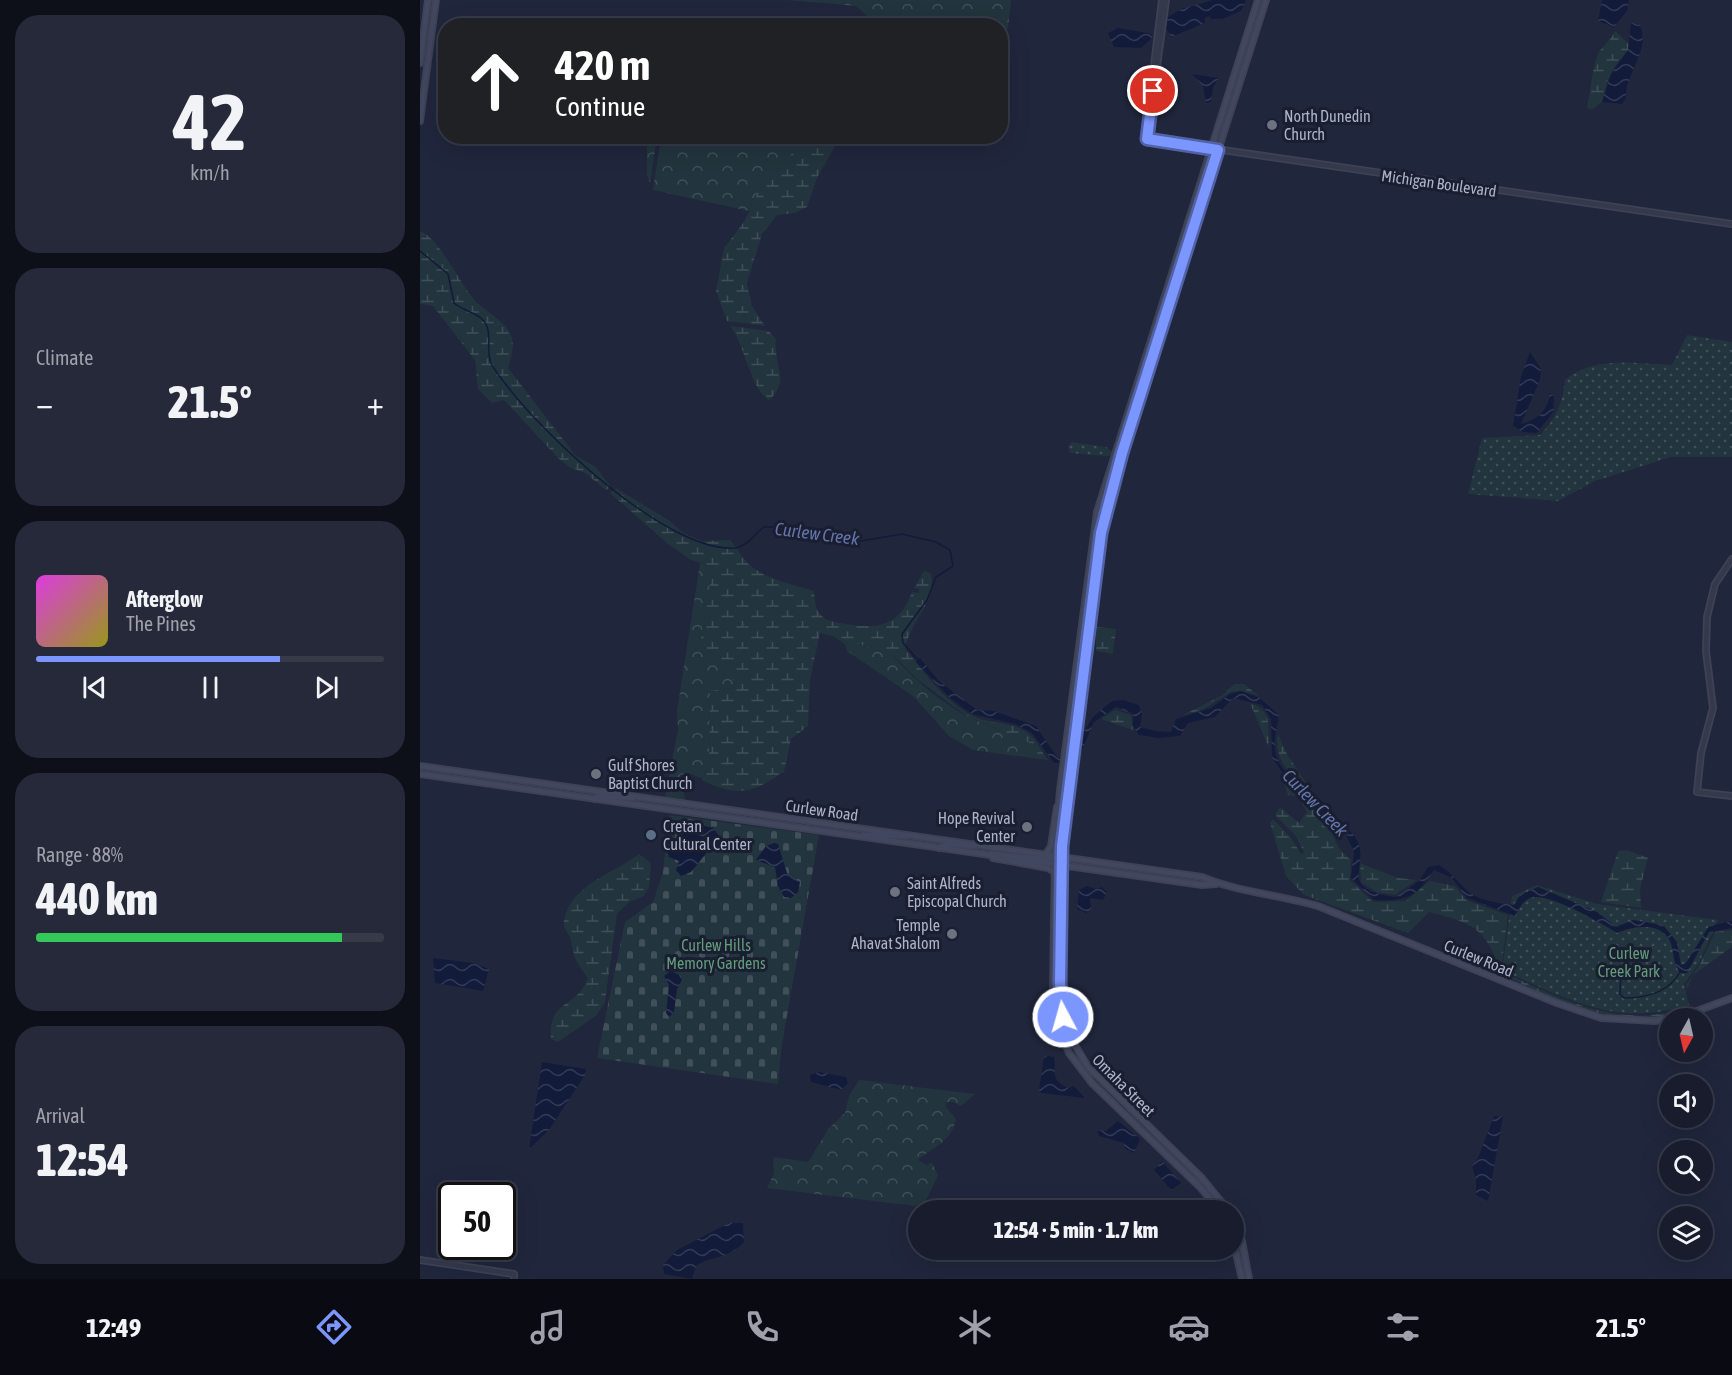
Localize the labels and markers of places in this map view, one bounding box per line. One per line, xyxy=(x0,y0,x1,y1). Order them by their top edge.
pin xyxy=(1127,65,1178,116)
place label: North Dunedin Church xyxy=(1284,107,1371,143)
marker: North Dunedin Church xyxy=(1265,118,1279,132)
place label: Gulf Shores Baptist Church xyxy=(608,756,692,793)
marker: Gulf Shores Baptist Church xyxy=(589,767,603,781)
place label: Hope Revival Center xyxy=(938,809,1016,845)
place label: Cretan Cultural Center xyxy=(663,817,752,853)
marker: Hope Revival Center xyxy=(1020,820,1034,834)
marker: Cretan Cultural Center xyxy=(644,828,658,842)
place label: Saint Alfreds Episcopal Church xyxy=(907,874,1007,911)
marker: Saint Alfreds Episcopal Church xyxy=(888,885,902,899)
place label: Temple Ahavat Shalom xyxy=(851,916,940,952)
marker: Temple Ahavat Shalom xyxy=(945,927,959,941)

